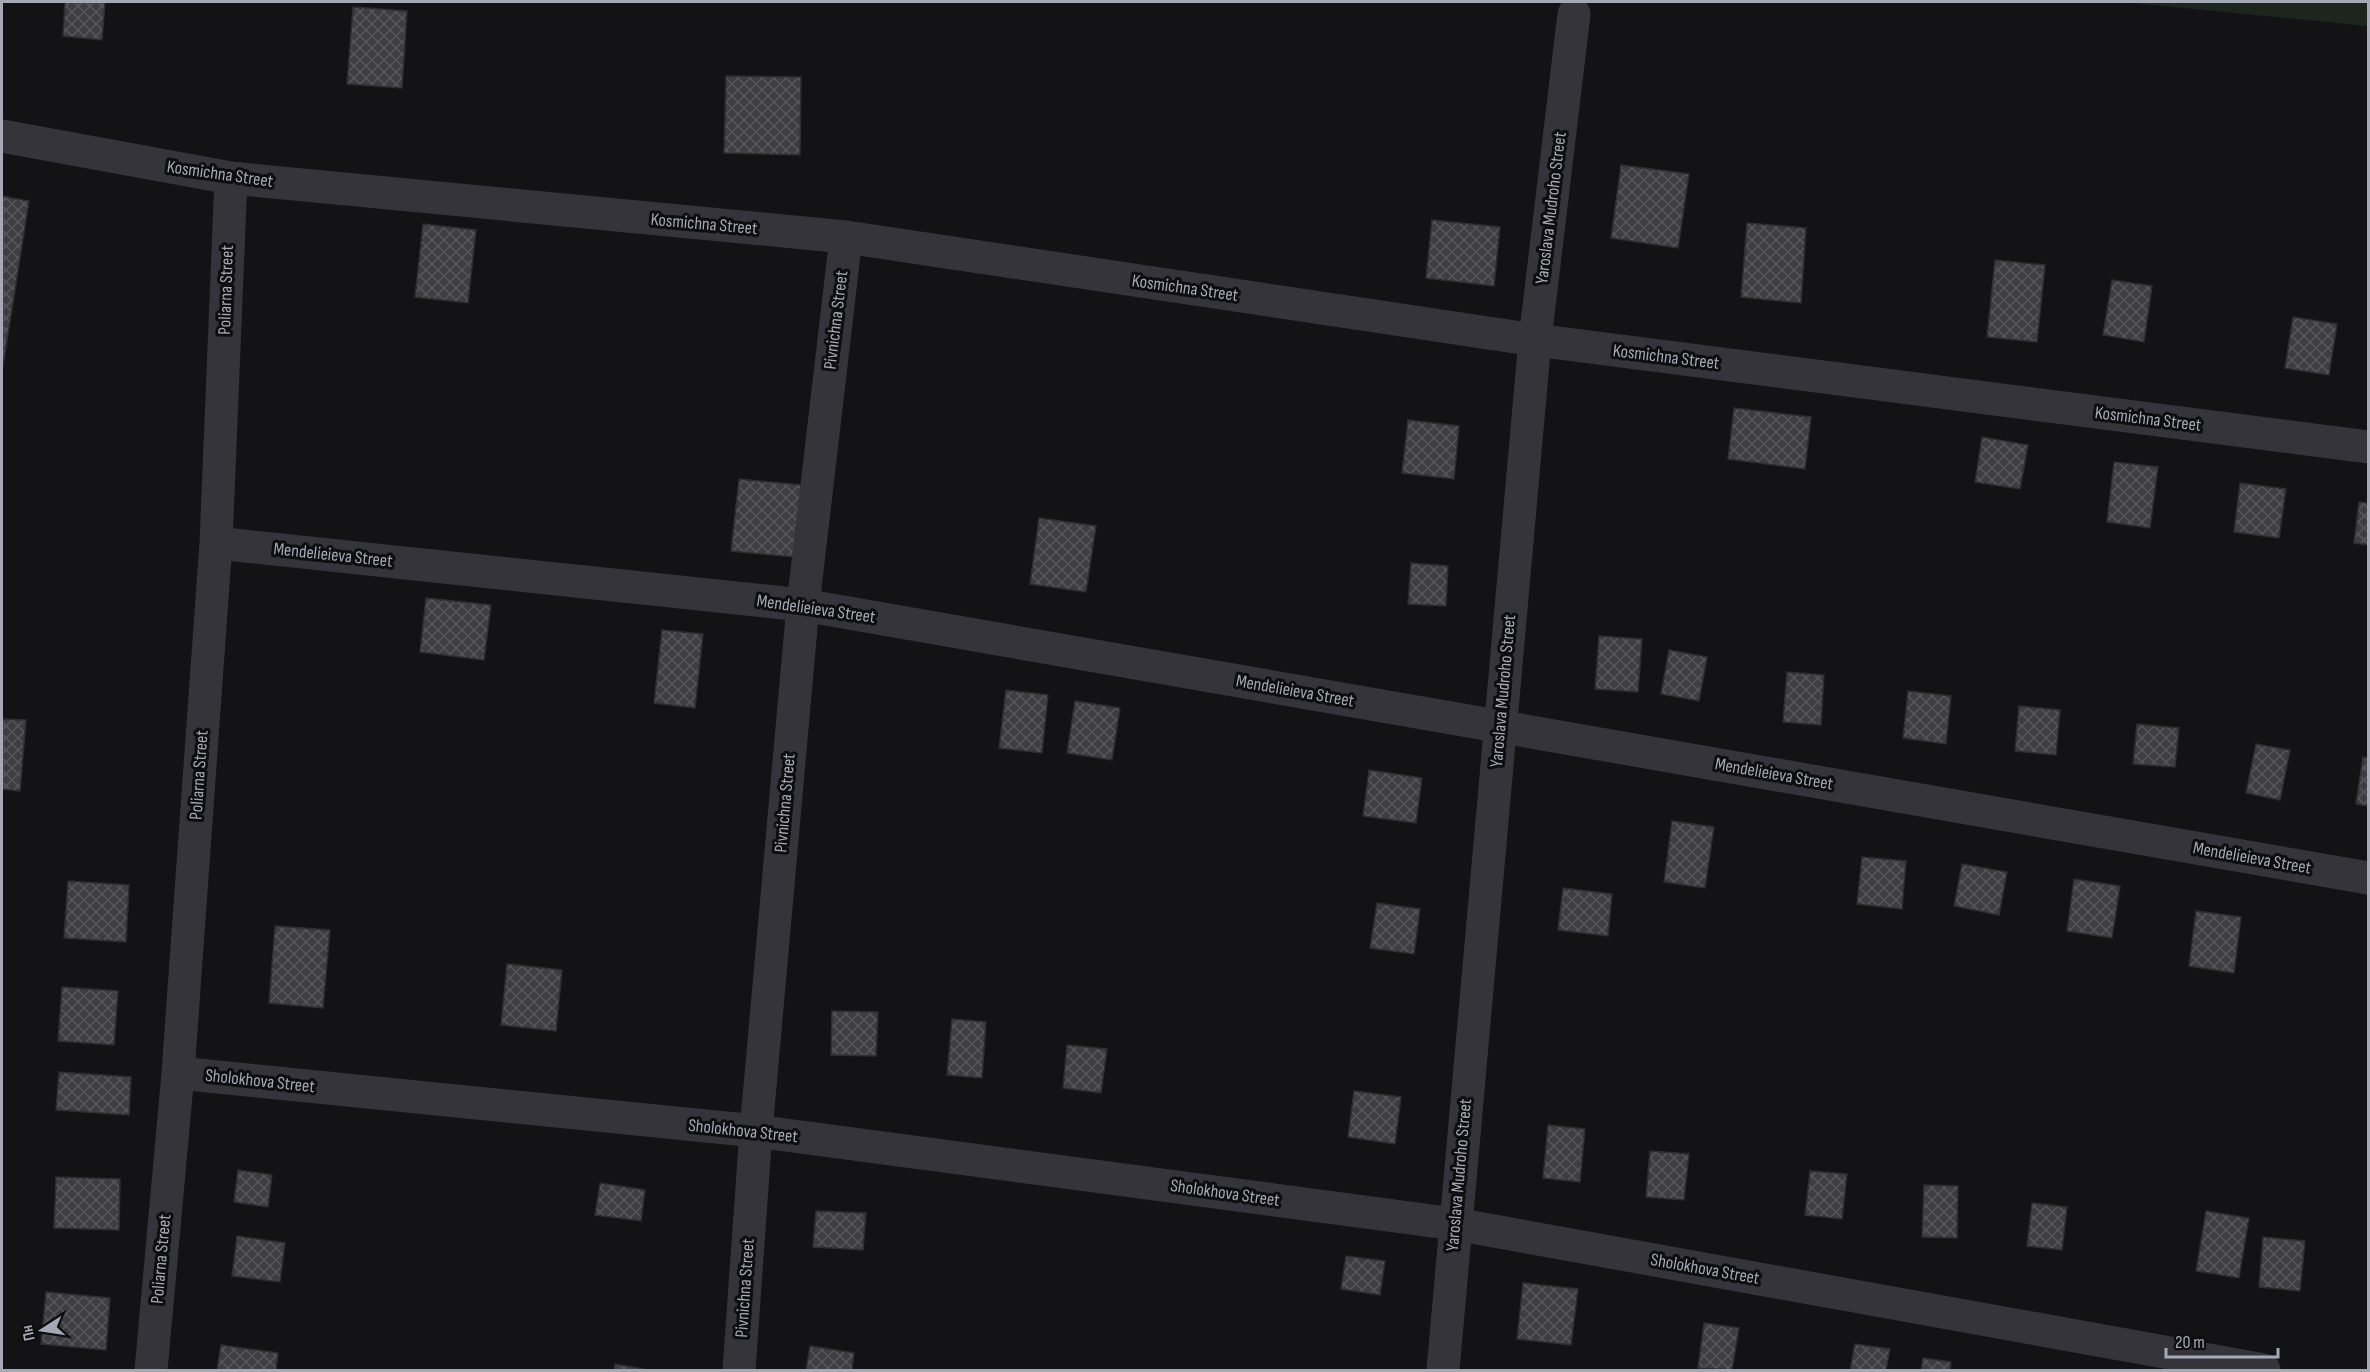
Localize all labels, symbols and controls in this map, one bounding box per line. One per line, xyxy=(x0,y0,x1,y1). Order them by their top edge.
street label: Yaroslava Mudroho Street xyxy=(1531,130,1571,285)
street label: Kosmichna Street xyxy=(166,156,275,192)
street label: Kosmichna Street xyxy=(650,209,759,239)
street label: Poliarna Street xyxy=(214,244,238,335)
street label: Pivnichna Street xyxy=(820,269,853,371)
street label: Kosmichna Street xyxy=(1131,270,1240,306)
street label: Kosmichna Street xyxy=(1612,340,1721,374)
street label: Kosmichna Street xyxy=(2094,402,2203,436)
street label: Mendelieieva Street xyxy=(272,538,394,572)
street label: Mendelieieva Street xyxy=(755,590,877,628)
street label: Yaroslava Mudroho Street xyxy=(1486,613,1520,768)
street label: Mendelieieva Street xyxy=(1234,670,1356,712)
street label: Poliarna Street xyxy=(185,729,213,820)
street label: Pivnichna Street xyxy=(770,752,800,853)
street label: Mendelieieva Street xyxy=(1713,753,1835,795)
street label: Mendelieieva Street xyxy=(2191,837,2313,879)
street label: Sholokhova Street xyxy=(204,1065,316,1097)
street label: Yaroslava Mudroho Street xyxy=(1442,1097,1476,1252)
street label: Sholokhova Street xyxy=(687,1115,799,1147)
street label: Sholokhova Street xyxy=(1169,1175,1281,1211)
street label: Poliarna Street xyxy=(147,1213,175,1305)
street label: Pivnichna Street xyxy=(731,1237,759,1338)
street label: Sholokhova Street xyxy=(1649,1249,1762,1289)
north arrow xyxy=(12,1300,72,1360)
scale bar xyxy=(2166,1321,2278,1359)
text: Пн xyxy=(18,1323,40,1342)
text: 20 m xyxy=(2175,1332,2205,1353)

